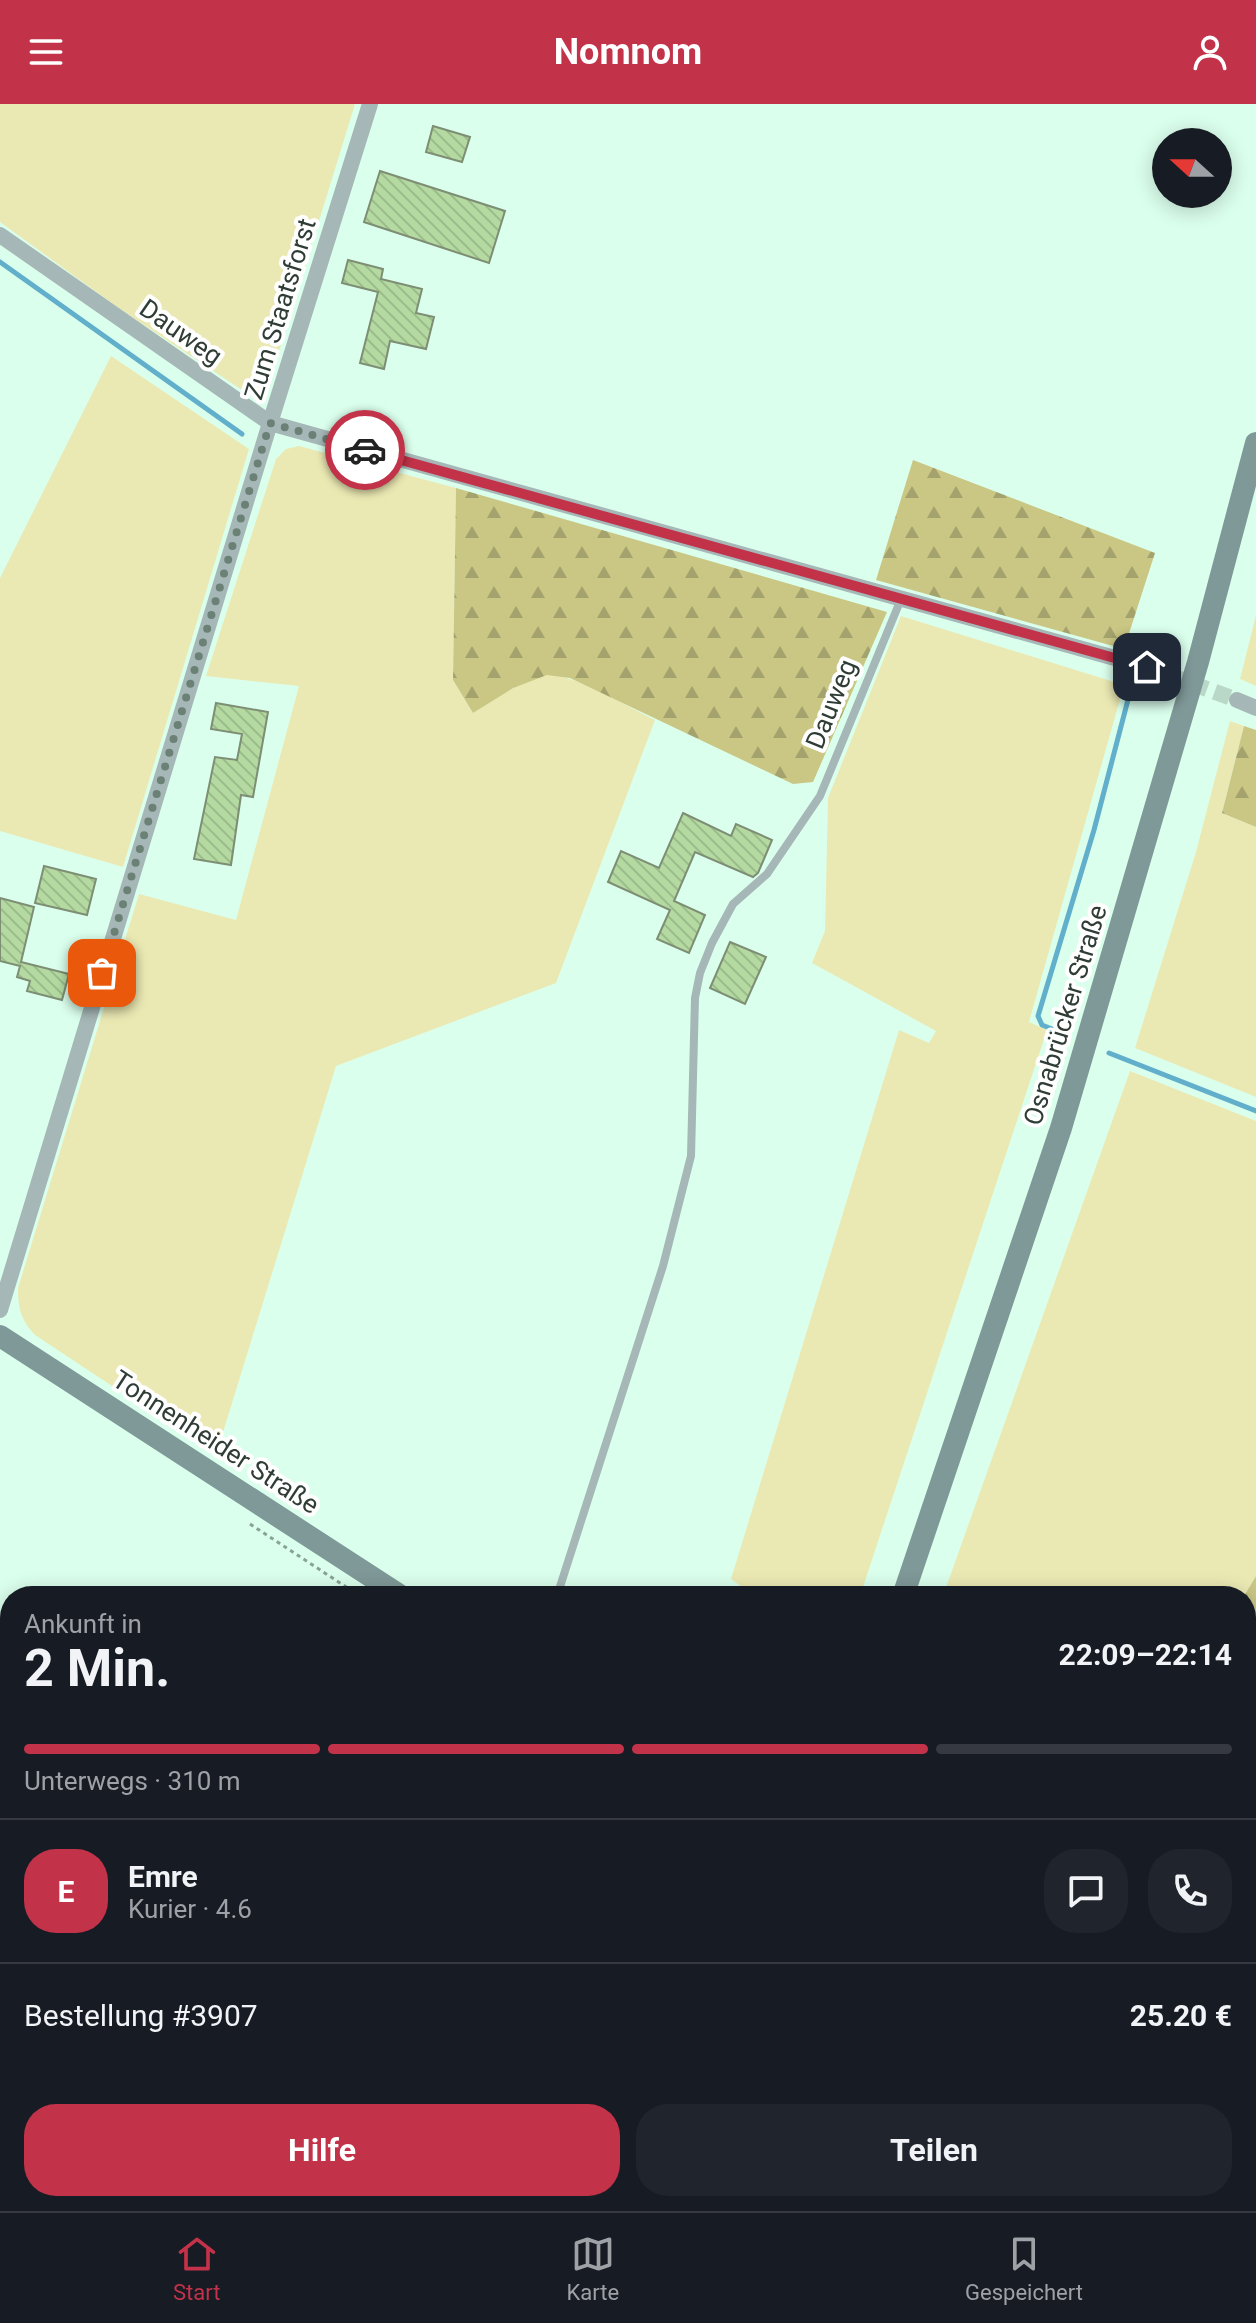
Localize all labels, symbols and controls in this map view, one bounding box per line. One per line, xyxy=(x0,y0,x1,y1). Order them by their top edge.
icon: menu xyxy=(24,30,68,74)
icon: person xyxy=(1188,30,1232,74)
text: Nomnom xyxy=(554,31,702,73)
north arrow xyxy=(1152,128,1232,208)
map controls xyxy=(1152,128,1232,208)
street label: Zum Staatsforst xyxy=(238,215,322,403)
street label: Dauweg xyxy=(134,293,228,371)
courier xyxy=(325,410,405,490)
icon: car xyxy=(343,428,387,472)
pin xyxy=(1113,633,1181,701)
icon: home xyxy=(1125,645,1169,689)
street label: Dauweg xyxy=(800,655,862,753)
street label: Osnabrücker Straße xyxy=(1017,901,1113,1129)
pin xyxy=(68,939,136,1007)
icon: bag xyxy=(80,951,124,995)
street label: Tonnenheider Straße xyxy=(107,1364,325,1520)
text: Ankunft in xyxy=(24,1609,142,1639)
text: 22:09–22:14 xyxy=(1058,1637,1232,1672)
text: 2 Min. xyxy=(24,1638,170,1699)
text: Unterwegs · 310 m xyxy=(24,1766,241,1796)
button: chat xyxy=(1044,1849,1128,1933)
button: phone xyxy=(1148,1849,1232,1933)
text: Emre xyxy=(128,1859,198,1894)
text: E xyxy=(58,1874,74,1909)
text: Kurier · 4.6 xyxy=(128,1894,252,1924)
text: Bestellung #3907 xyxy=(24,1998,258,2033)
text: 25.20 € xyxy=(1130,1998,1232,2033)
button: Hilfe xyxy=(24,2104,620,2196)
button: Teilen xyxy=(636,2104,1232,2196)
tab: Start xyxy=(173,2232,220,2305)
tab: Karte xyxy=(566,2232,619,2305)
tab: Gespeichert xyxy=(965,2232,1083,2305)

